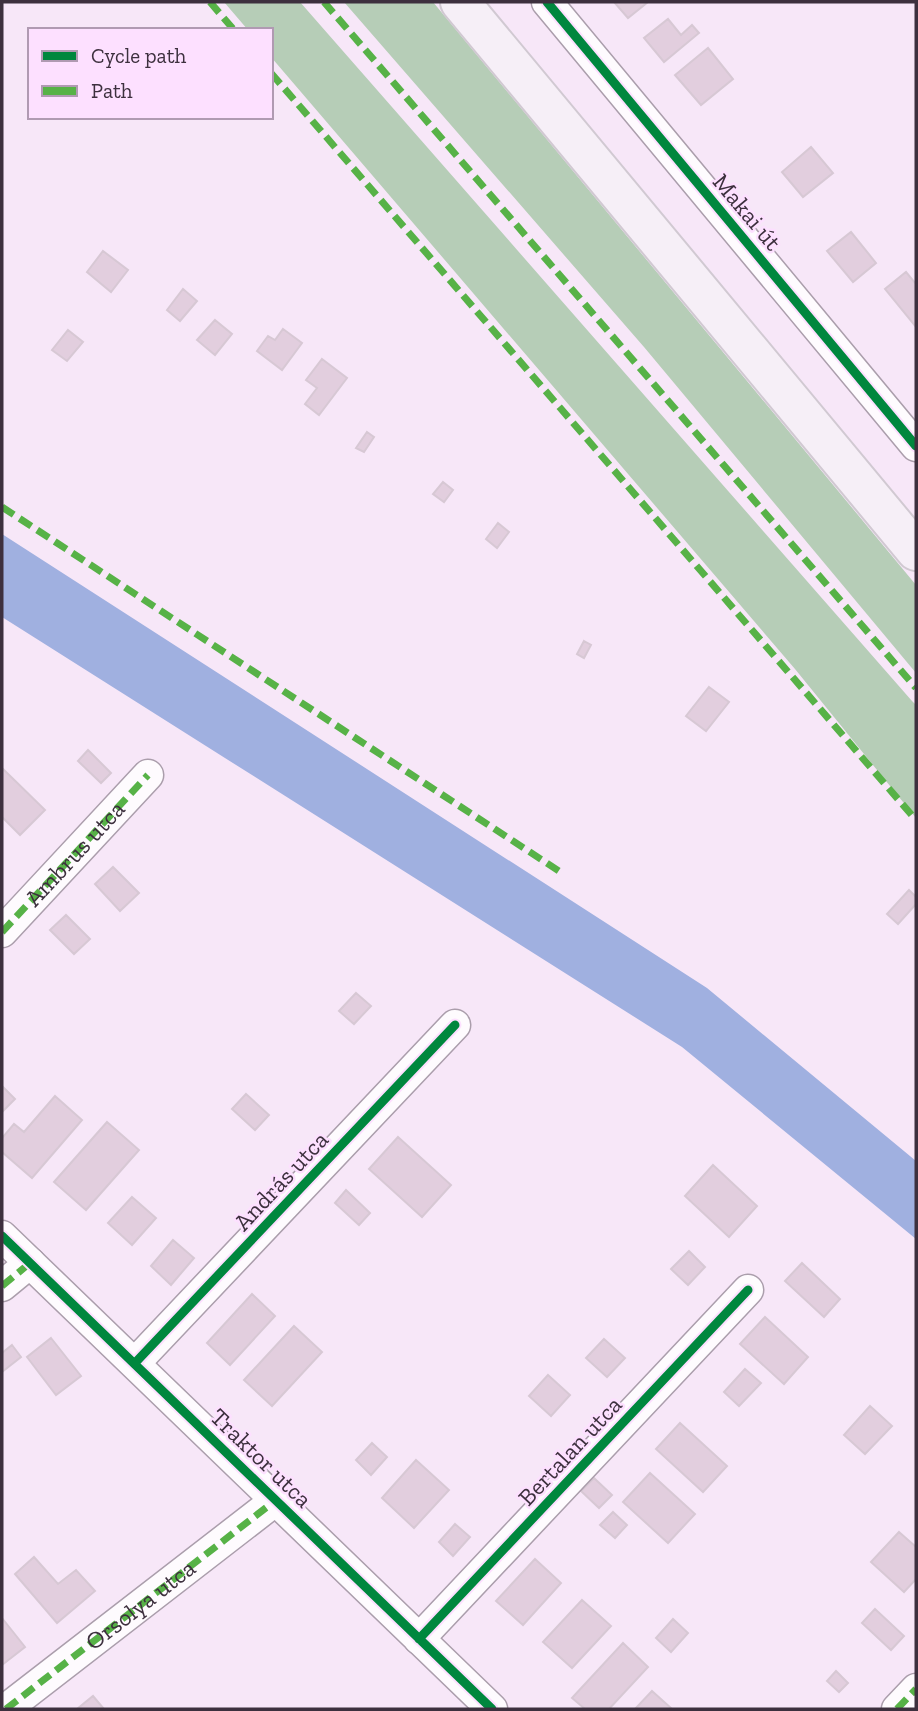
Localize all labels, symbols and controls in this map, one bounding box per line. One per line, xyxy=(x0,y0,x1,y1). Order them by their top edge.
legend xyxy=(28,28,273,119)
text: Cycle path xyxy=(91,43,186,68)
text: Path xyxy=(91,78,133,103)
street label: Makai út xyxy=(707,167,788,256)
street label: Ambrus utca xyxy=(18,794,131,912)
street label: András utca xyxy=(227,1125,334,1236)
street label: Bertalan utca xyxy=(512,1390,628,1511)
street label: Traktor utca xyxy=(204,1402,318,1514)
street label: Orsolya utca xyxy=(80,1553,201,1656)

